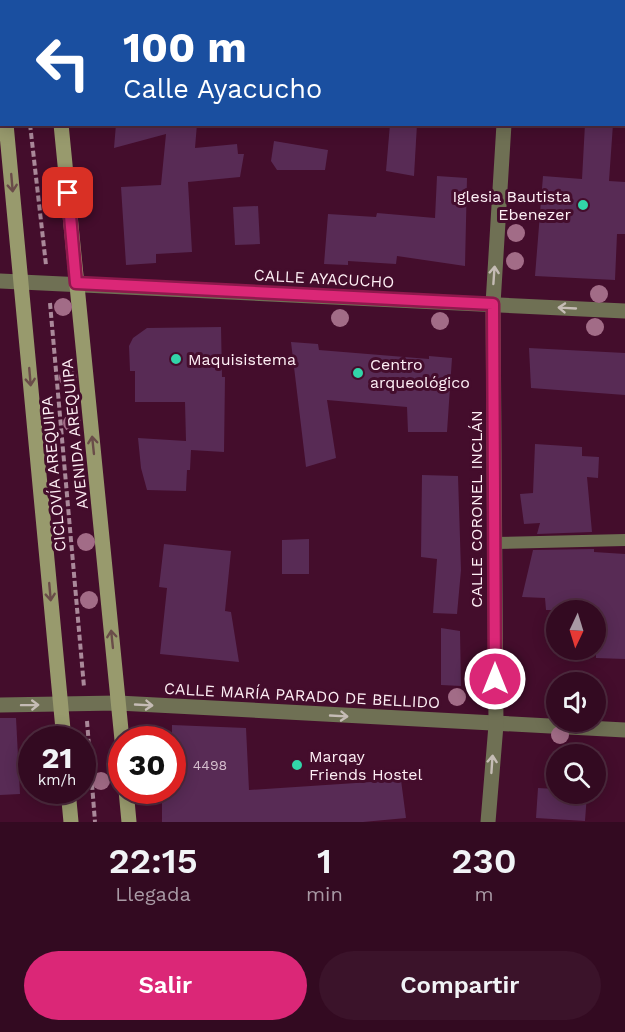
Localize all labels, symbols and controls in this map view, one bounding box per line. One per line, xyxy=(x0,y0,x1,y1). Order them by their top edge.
text: 100 m xyxy=(123,23,247,72)
icon: left xyxy=(24,24,102,102)
text: Calle Ayacucho xyxy=(123,73,322,105)
pin xyxy=(42,167,93,218)
one-way arrow xyxy=(7,172,18,192)
icon: arrive xyxy=(51,176,84,209)
place label: Iglesia Bautista Ebenezer xyxy=(452,187,571,224)
marker: Iglesia Bautista Ebenezer xyxy=(576,198,590,212)
street label: CALLE AYACUCHO xyxy=(253,265,395,292)
one-way arrow xyxy=(489,265,500,285)
one-way arrow xyxy=(557,302,577,313)
place label: Maquisistema xyxy=(188,350,296,369)
marker: Maquisistema xyxy=(169,352,183,366)
place label: Centro arqueológico xyxy=(370,355,470,392)
street label: AVENIDA AREQUIPA xyxy=(57,357,92,510)
one-way arrow xyxy=(25,366,36,386)
marker: Centro arqueológico xyxy=(351,366,365,380)
street label: CICLOVÍA AREQUIPA xyxy=(37,395,70,553)
street label: CALLE CORONEL INCLÁN xyxy=(467,410,486,608)
one-way arrow xyxy=(87,436,98,456)
one-way arrow xyxy=(45,582,56,601)
north arrow xyxy=(546,600,606,660)
map controls xyxy=(546,600,606,804)
one-way arrow xyxy=(106,630,117,650)
position arrow xyxy=(463,647,527,711)
button: sound xyxy=(546,672,606,732)
street label: CALLE MARÍA PARADO DE BELLIDO xyxy=(164,679,440,712)
one-way arrow xyxy=(20,699,40,711)
one-way arrow xyxy=(134,699,154,710)
one-way arrow xyxy=(328,710,348,721)
speed limit sign: 30 xyxy=(108,726,186,804)
text: 21 xyxy=(42,740,72,775)
button: search xyxy=(546,744,606,804)
place label: Marqay Friends Hostel xyxy=(309,747,423,784)
one-way arrow xyxy=(487,754,498,774)
house number: 4498 xyxy=(193,757,227,773)
marker: Marqay Friends Hostel xyxy=(290,758,304,772)
text: km/h xyxy=(38,771,76,789)
text: 22:15 xyxy=(108,840,198,882)
text: 1 xyxy=(317,840,332,882)
text: 230 xyxy=(451,840,517,882)
text: Llegada xyxy=(115,882,191,906)
text: min xyxy=(306,882,343,906)
text: m xyxy=(474,882,493,906)
button: Salir xyxy=(24,951,307,1020)
button: Compartir xyxy=(319,951,601,1020)

